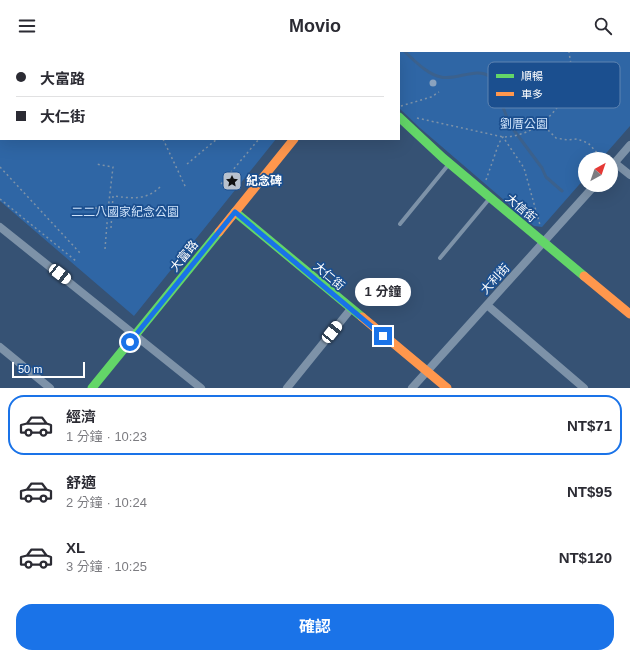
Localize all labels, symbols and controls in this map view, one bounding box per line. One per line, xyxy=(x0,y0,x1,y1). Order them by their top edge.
icon: menu xyxy=(16,15,38,37)
icon: search xyxy=(592,15,614,37)
text: Movio xyxy=(289,16,341,36)
legend xyxy=(488,62,620,108)
text: 大富路 xyxy=(40,70,85,87)
text: 順暢 xyxy=(521,70,543,82)
text: 車多 xyxy=(521,88,543,100)
text: 大仁街 xyxy=(40,108,85,125)
park label: 劉厝公園 xyxy=(500,117,548,131)
north arrow xyxy=(578,152,618,192)
map controls xyxy=(578,152,618,192)
place icon: 紀念碑 xyxy=(221,170,243,192)
place label: 紀念碑 xyxy=(246,174,282,188)
street label: 大信街 xyxy=(503,191,539,225)
park label: 二二八國家紀念公園 xyxy=(71,205,179,219)
street label: 大富路 xyxy=(167,238,201,274)
street label: 大仁街 xyxy=(311,259,347,293)
street label: 大利街 xyxy=(478,261,512,297)
car xyxy=(47,262,73,286)
callout: 1 分鐘 xyxy=(355,278,411,306)
text: 1 分鐘 xyxy=(365,284,401,299)
car xyxy=(320,319,344,345)
route end xyxy=(374,327,392,345)
route start xyxy=(121,333,139,351)
scale bar xyxy=(12,360,85,379)
text: 50 m xyxy=(18,363,42,375)
icon: car xyxy=(18,407,54,443)
text: 經濟 xyxy=(66,408,96,425)
text: NT$71 xyxy=(567,417,612,434)
text: 1 分鐘 · 10:23 xyxy=(66,429,147,444)
icon: car xyxy=(18,473,54,509)
text: 舒適 xyxy=(66,474,96,491)
text: NT$95 xyxy=(567,483,612,500)
text: 2 分鐘 · 10:24 xyxy=(66,495,147,510)
icon: car xyxy=(18,539,54,575)
text: XL xyxy=(66,539,85,556)
text: NT$120 xyxy=(559,549,612,566)
text: 3 分鐘 · 10:25 xyxy=(66,559,147,574)
button: 確認 xyxy=(16,604,614,650)

